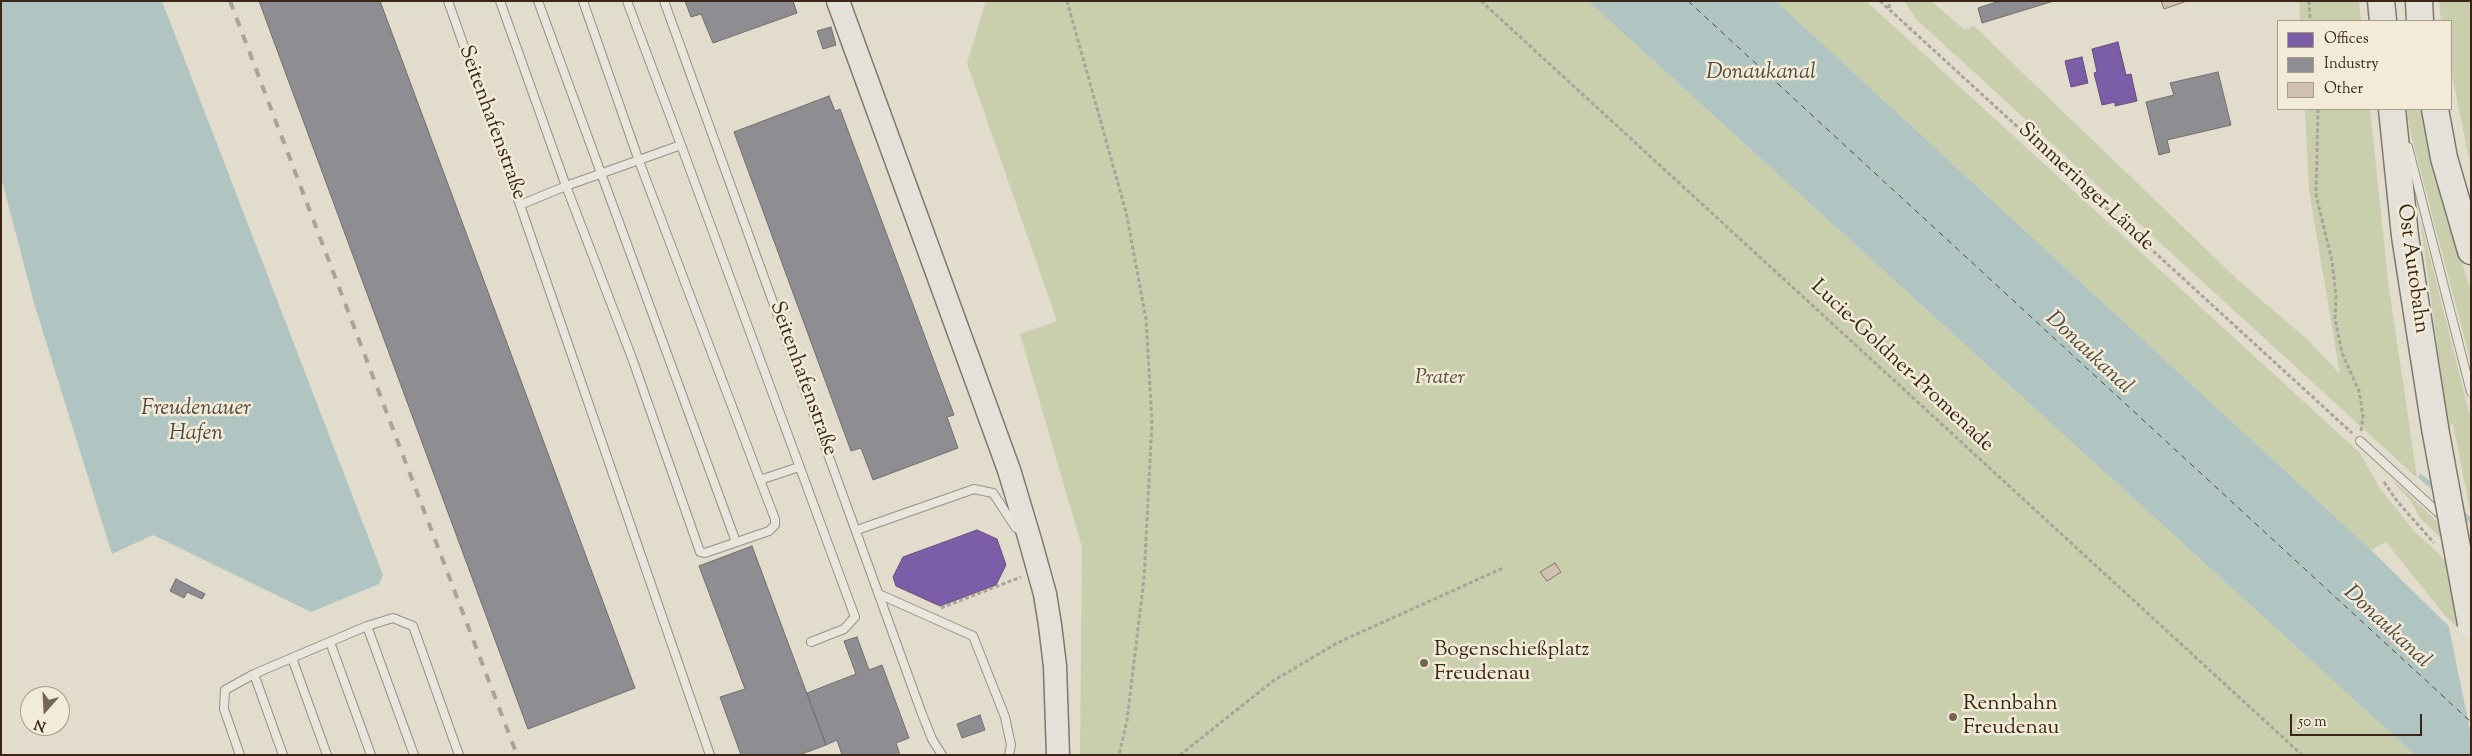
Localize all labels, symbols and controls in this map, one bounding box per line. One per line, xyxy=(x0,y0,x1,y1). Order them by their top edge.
legend xyxy=(2277,20,2452,110)
text: Offices xyxy=(2324,29,2369,50)
street label: Seitenhafenstraße xyxy=(451,42,531,204)
text: Industry xyxy=(2324,54,2379,75)
water label: Donaukanal xyxy=(1706,61,1816,87)
text: Other xyxy=(2324,79,2363,100)
street label: Simmeringer Lände xyxy=(2012,118,2158,258)
street label: Ost Autobahn xyxy=(2389,203,2433,335)
street label: Lucie-Goldner-Promenade xyxy=(1804,276,1998,458)
street label: Seitenhafenstraße xyxy=(762,298,842,460)
water label: Donaukanal xyxy=(2039,307,2137,401)
park label: Prater xyxy=(1415,366,1465,392)
water label: Freudenauer Hafen xyxy=(141,397,251,448)
water label: Donaukanal xyxy=(2337,581,2435,675)
place label: Bogenschießplatz Freudenau xyxy=(1434,638,1590,688)
marker: Bogenschießplatz Freudenau xyxy=(1418,657,1430,669)
north arrow xyxy=(20,686,70,736)
place label: Rennbahn Freudenau xyxy=(1963,692,2059,742)
scale bar xyxy=(2292,704,2424,736)
marker: Rennbahn Freudenau xyxy=(1947,711,1959,723)
text: 50 m xyxy=(2298,712,2327,733)
text: N xyxy=(32,713,49,736)

